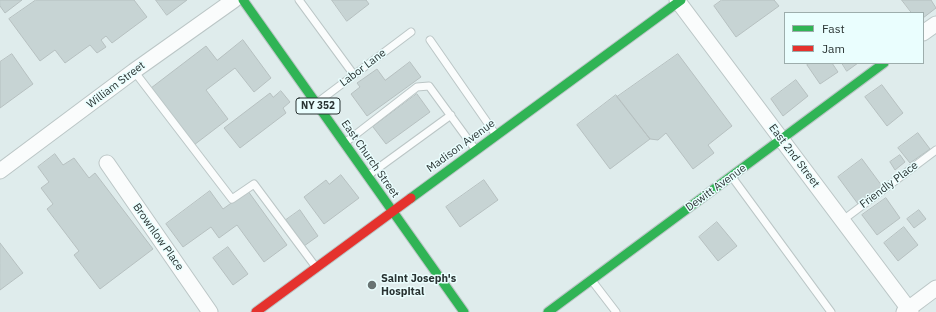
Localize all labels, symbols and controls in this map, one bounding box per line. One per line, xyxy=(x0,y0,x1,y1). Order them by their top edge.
legend xyxy=(784,12,924,64)
text: Fast xyxy=(822,21,845,36)
text: Jam xyxy=(822,41,845,56)
street label: Labor Lane xyxy=(337,46,389,90)
street label: William Street xyxy=(84,59,148,111)
road number: NY 352 xyxy=(296,98,340,114)
street label: Madison Avenue xyxy=(424,117,498,175)
street label: East Church Street xyxy=(338,118,402,200)
street label: East 2nd Street xyxy=(766,122,822,190)
street label: Friendly Place xyxy=(857,159,921,211)
street label: Dewitt Avenue xyxy=(683,162,749,214)
street label: Brownlow Place xyxy=(130,201,186,273)
place label: Saint Joseph's Hospital xyxy=(381,272,456,298)
marker: Saint Joseph's Hospital xyxy=(366,279,378,291)

